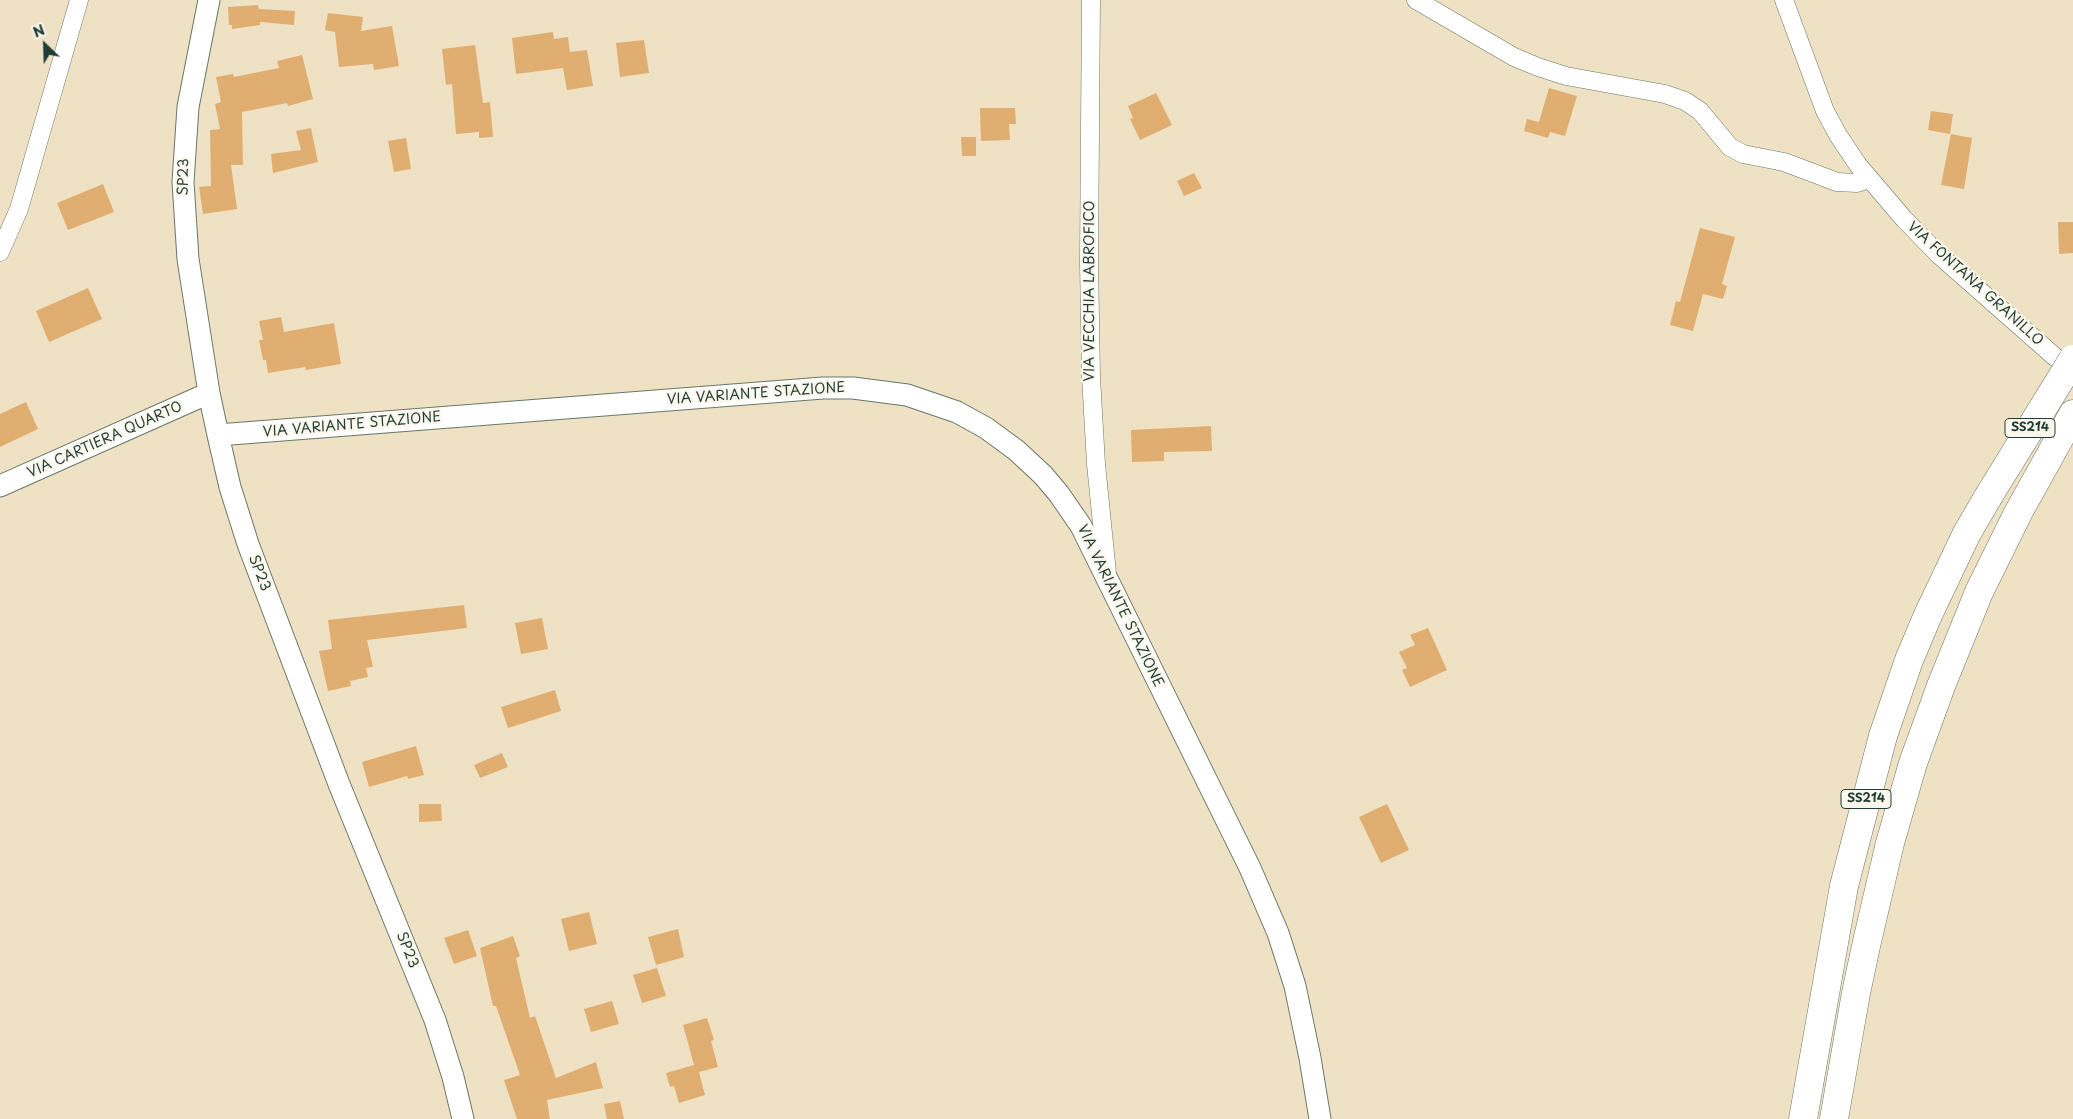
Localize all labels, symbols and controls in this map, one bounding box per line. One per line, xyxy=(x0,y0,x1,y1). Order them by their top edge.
text: N xyxy=(29,19,48,43)
north arrow xyxy=(20,20,70,70)
street label: SP23 xyxy=(175,158,193,196)
street label: VIA VECCHIA LABROFICO xyxy=(1082,200,1098,382)
street label: VIA FONTANA GRANILLO xyxy=(1904,219,2046,349)
street label: VIA VARIANTE STAZIONE xyxy=(666,379,846,409)
street label: VIA CARTIERA QUARTO xyxy=(25,398,185,482)
street label: VIA VARIANTE STAZIONE xyxy=(262,409,442,441)
road number: SS214 xyxy=(2005,418,2055,438)
street label: VIA VARIANTE STAZIONE xyxy=(1073,522,1167,690)
street label: SP23 xyxy=(244,553,274,593)
road number: SS214 xyxy=(1841,790,1891,809)
street label: SP23 xyxy=(392,930,422,970)

